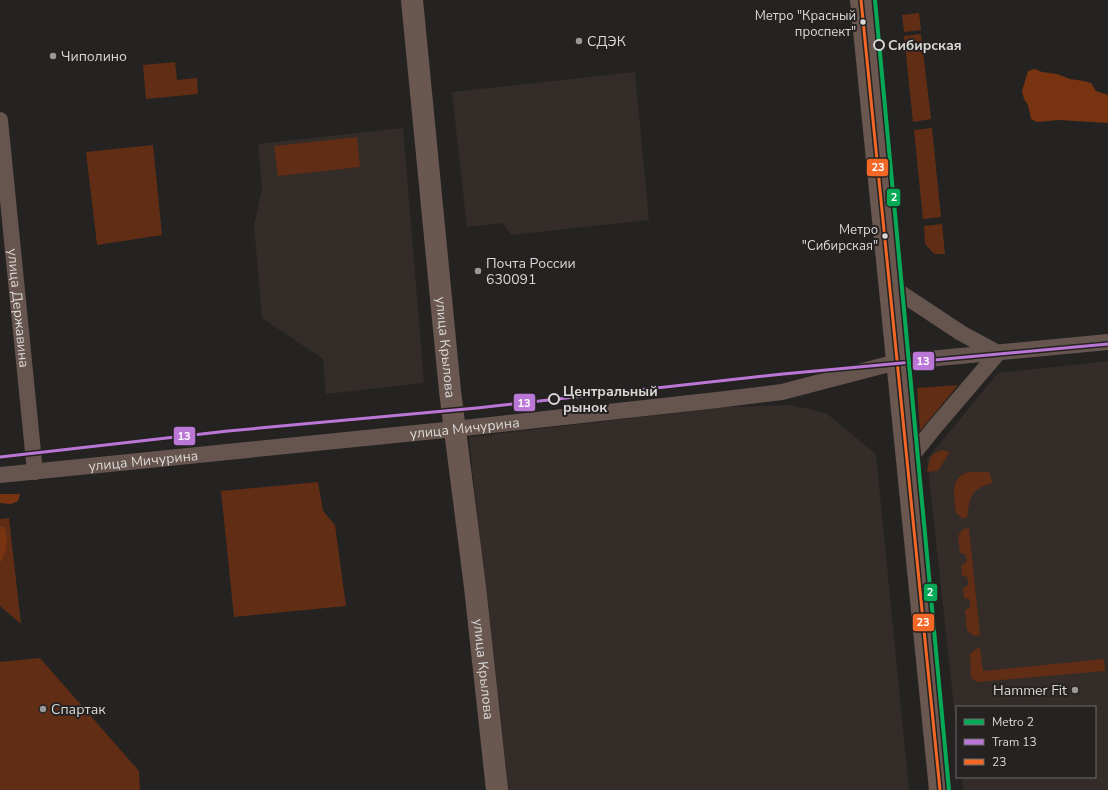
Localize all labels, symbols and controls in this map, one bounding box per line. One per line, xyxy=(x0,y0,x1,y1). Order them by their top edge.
place label: Метро "Красный проспект" xyxy=(755,7,856,41)
marker: Метро "Красный проспект" xyxy=(858,17,868,27)
place label: СДЭК xyxy=(587,32,626,51)
marker: СДЭК xyxy=(574,36,584,46)
place label: Сибирская xyxy=(888,36,962,55)
marker: Сибирская xyxy=(873,39,885,51)
place label: Чиполино xyxy=(61,47,127,66)
marker: Чиполино xyxy=(48,51,58,61)
line badge: 23 xyxy=(866,158,889,177)
text: 23 xyxy=(871,160,885,175)
line badge: 2 xyxy=(886,188,901,207)
text: 2 xyxy=(891,190,898,205)
place label: Метро "Сибирская" xyxy=(802,221,878,255)
marker: Метро "Сибирская" xyxy=(880,231,890,241)
street label: улица Державина xyxy=(3,248,34,369)
place label: Почта России 630091 xyxy=(486,254,576,289)
marker: Почта России 630091 xyxy=(473,266,483,276)
street label: улица Крылова xyxy=(431,296,460,399)
line badge: 13 xyxy=(912,351,935,371)
text: 13 xyxy=(916,354,930,369)
place label: Центральный рынок xyxy=(563,382,658,417)
line badge: 13 xyxy=(513,393,536,412)
marker: Центральный рынок xyxy=(548,393,560,405)
text: 13 xyxy=(517,396,531,411)
street label: улица Мичурина xyxy=(409,413,520,444)
line badge: 13 xyxy=(173,426,196,446)
text: 13 xyxy=(177,429,191,444)
street label: улица Мичурина xyxy=(88,446,199,476)
line badge: 2 xyxy=(923,583,938,602)
text: 2 xyxy=(927,585,934,600)
line badge: 23 xyxy=(912,613,935,632)
text: 23 xyxy=(916,615,930,630)
street label: улица Крылова xyxy=(468,618,498,721)
place label: Hammer Fit xyxy=(993,681,1067,700)
marker: Hammer Fit xyxy=(1070,685,1080,695)
place label: Спартак xyxy=(51,700,106,719)
marker: Спартак xyxy=(38,704,48,714)
legend xyxy=(956,706,1096,778)
text: Metro 2 xyxy=(992,714,1034,730)
text: Tram 13 xyxy=(992,734,1037,750)
text: 23 xyxy=(992,754,1006,770)

